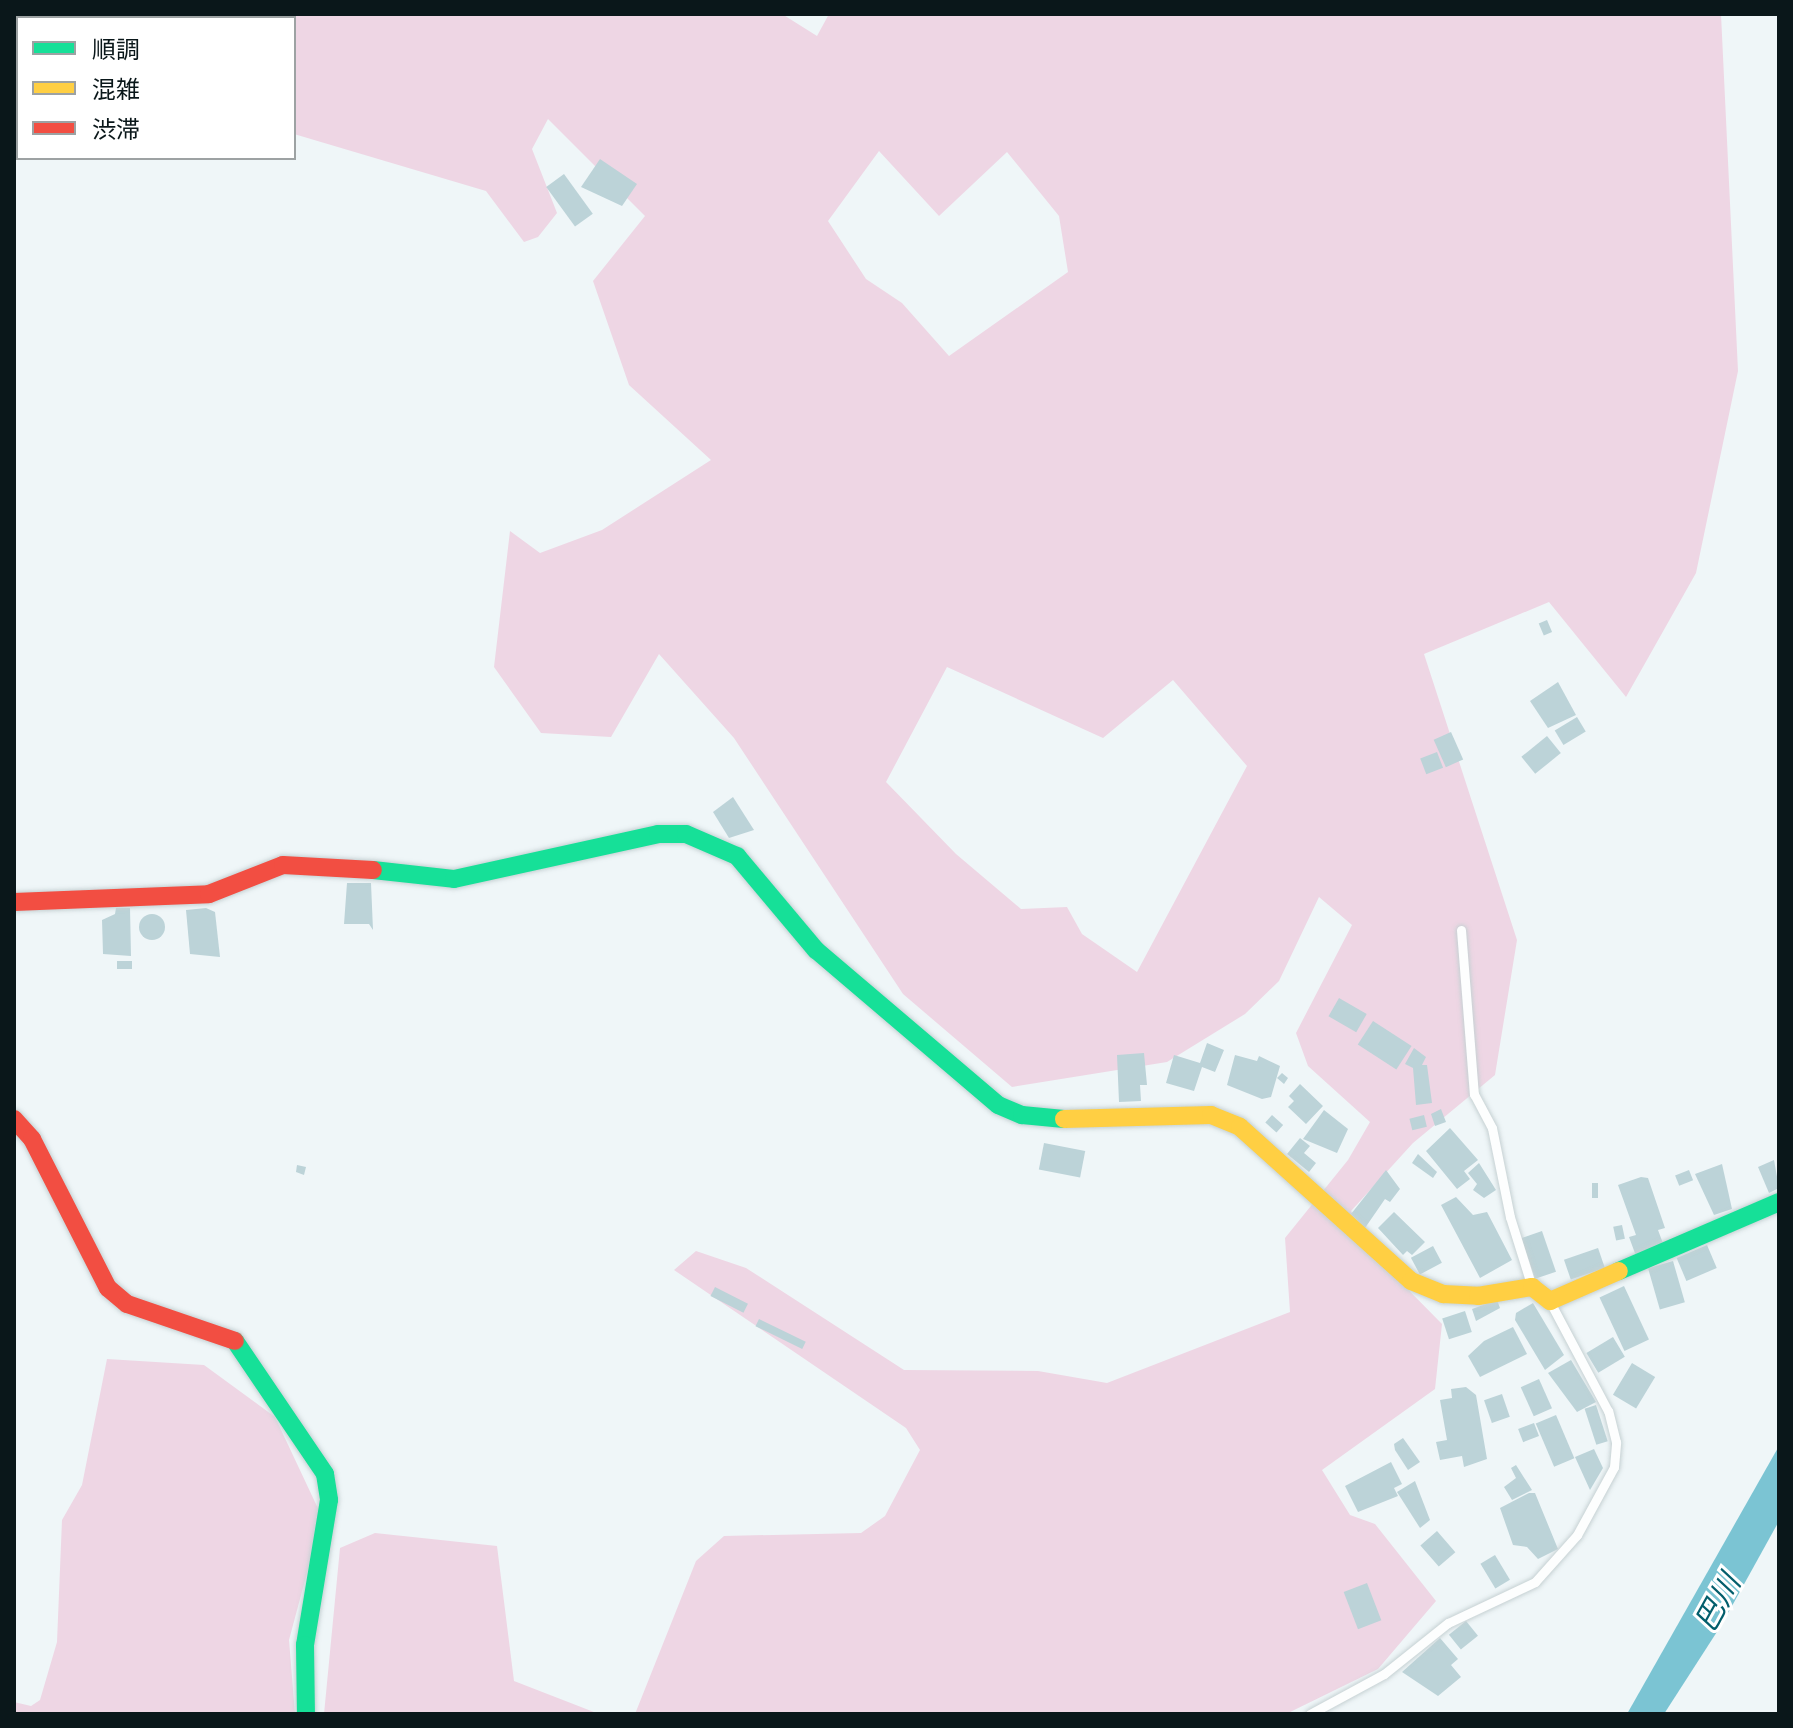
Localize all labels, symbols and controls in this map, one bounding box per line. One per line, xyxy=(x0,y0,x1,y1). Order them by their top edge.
legend xyxy=(16,16,296,160)
text: 順調 xyxy=(92,32,140,67)
text: 混雑 xyxy=(92,72,140,107)
text: 渋滞 xyxy=(92,112,140,147)
water label: 巴川 xyxy=(1688,1568,1748,1638)

